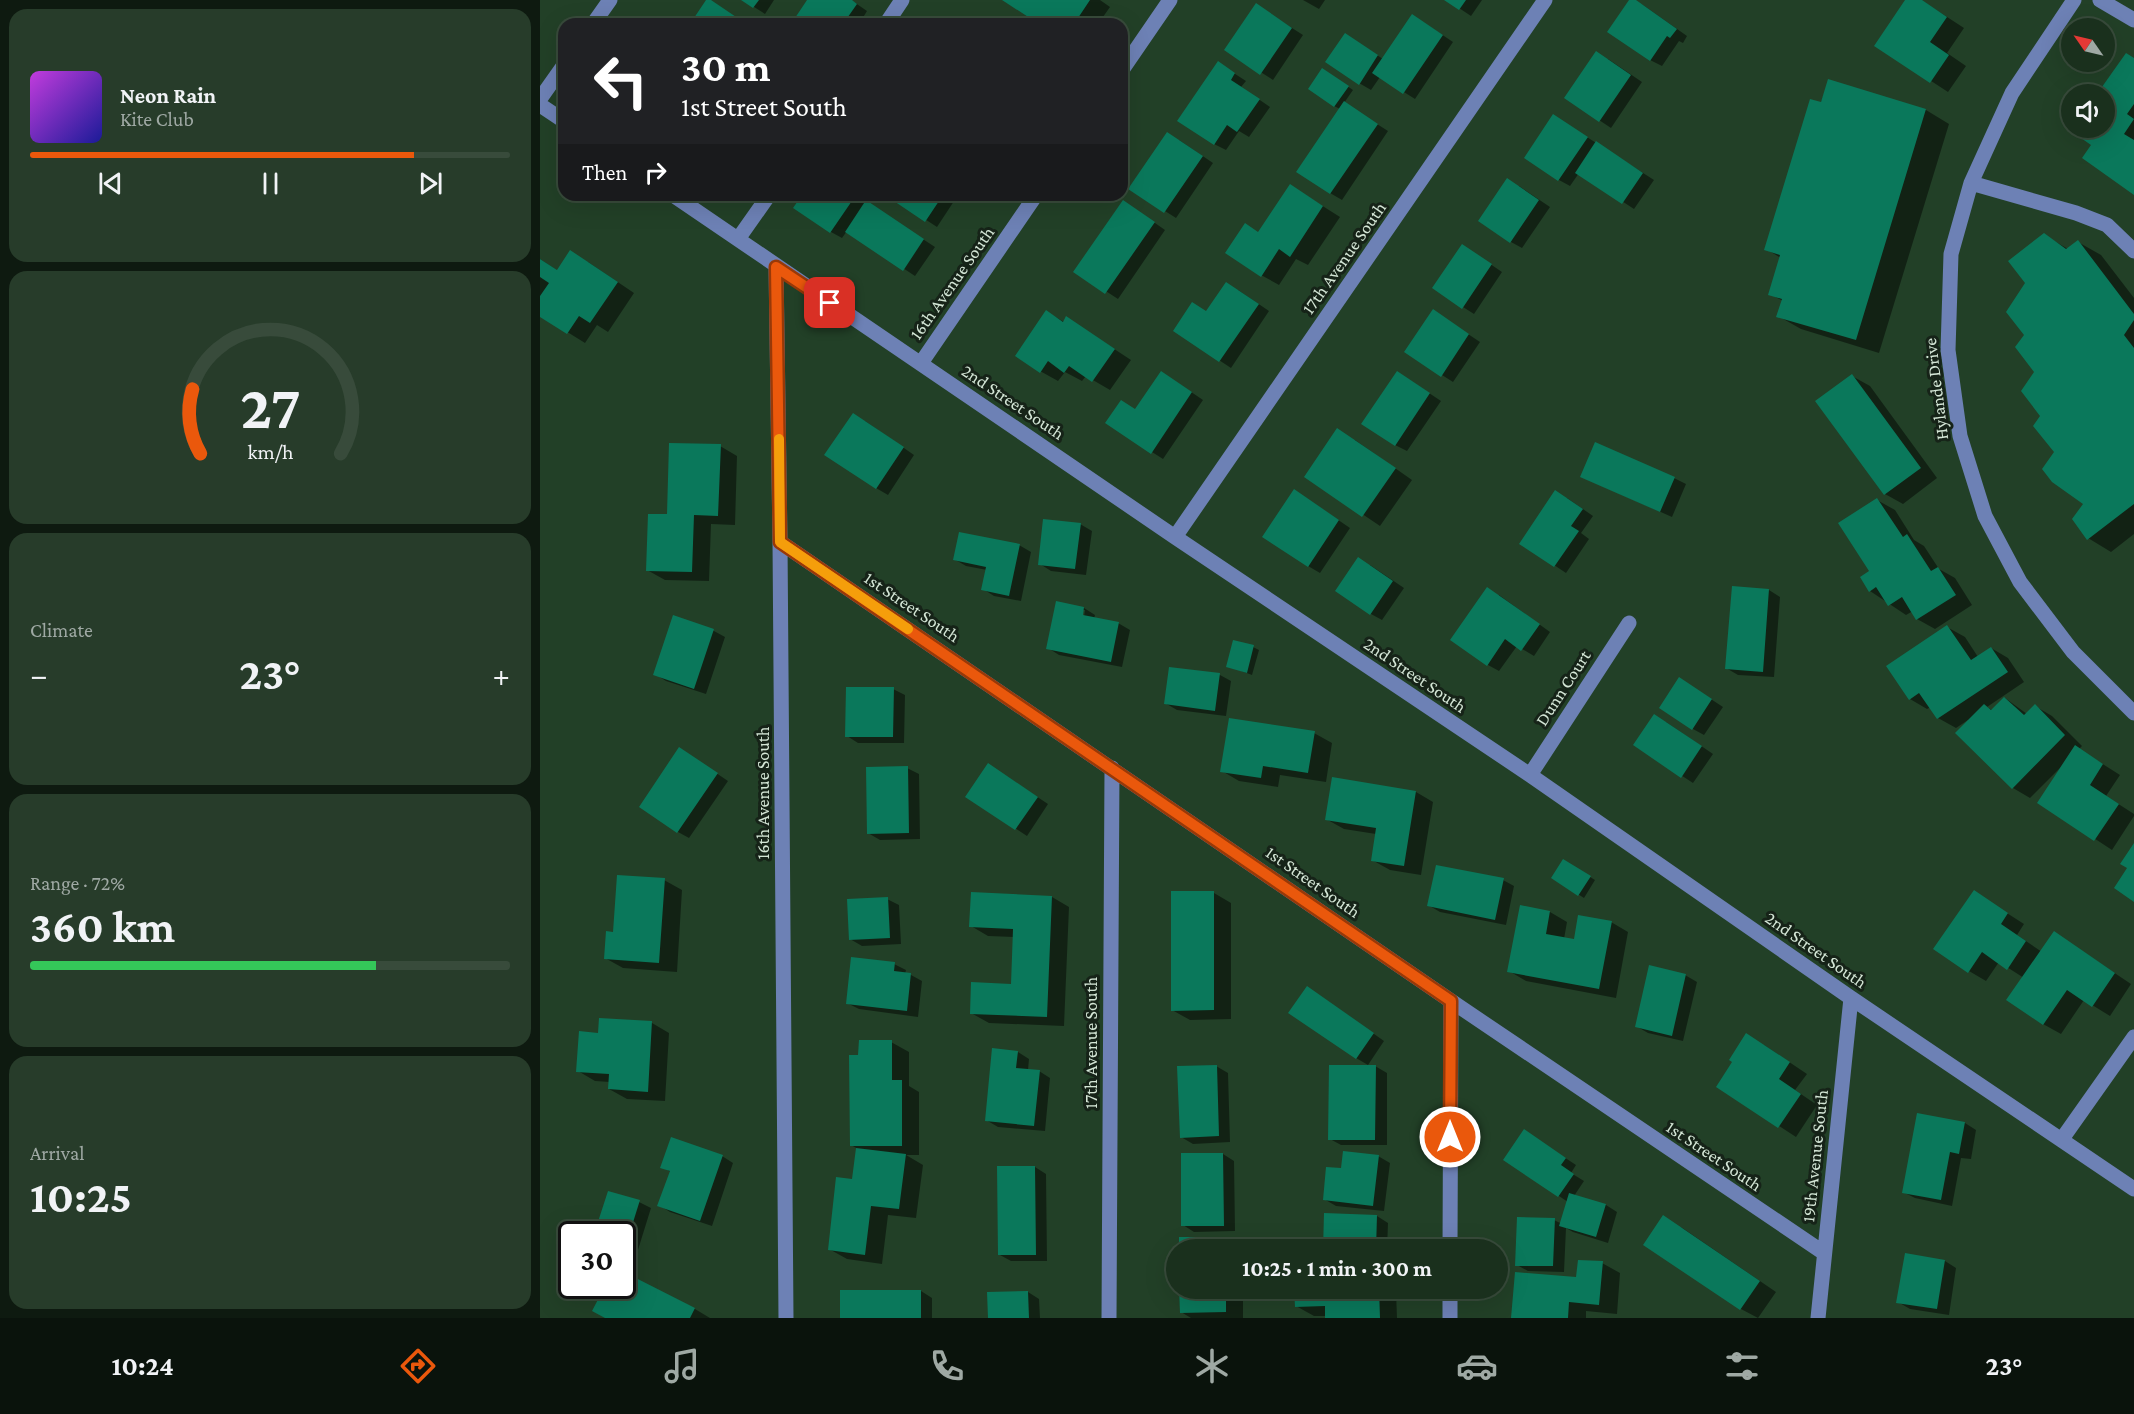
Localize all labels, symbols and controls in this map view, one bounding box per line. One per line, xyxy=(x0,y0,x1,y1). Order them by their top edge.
north arrow xyxy=(2061,18,2115,72)
map controls xyxy=(2061,18,2115,138)
icon: left xyxy=(582,42,660,120)
text: 30 m xyxy=(681,43,771,90)
text: Neon Rain xyxy=(120,83,216,108)
button: sound xyxy=(2061,84,2115,138)
text: 1st Street South xyxy=(681,92,847,122)
text: Kite Club xyxy=(120,108,194,130)
icon: right xyxy=(639,156,672,189)
text: Then xyxy=(582,160,627,185)
icon: previous xyxy=(94,167,127,200)
icon: pause xyxy=(254,167,287,200)
icon: next xyxy=(414,167,447,200)
street label: 17th Avenue South xyxy=(1298,198,1390,318)
street label: 16th Avenue South xyxy=(906,223,999,343)
pin xyxy=(804,277,855,328)
icon: arrive xyxy=(813,286,846,319)
street label: Hylande Drive xyxy=(1920,337,1952,441)
street label: 2nd Street South xyxy=(958,360,1068,444)
text: 27 xyxy=(240,372,300,441)
text: km/h xyxy=(247,441,294,465)
street label: 1st Street South xyxy=(861,568,964,646)
text: Climate xyxy=(30,619,93,641)
street label: 2nd Street South xyxy=(1360,633,1470,717)
street label: Dunn Court xyxy=(1531,646,1595,729)
text: 23° xyxy=(239,649,301,699)
text: − xyxy=(30,656,47,693)
text: + xyxy=(493,656,510,693)
street label: 16th Avenue South xyxy=(753,726,773,859)
street label: 1st Street South xyxy=(1262,842,1364,922)
text: Range · 72% xyxy=(30,872,125,894)
text: 360 km xyxy=(30,902,175,952)
street label: 2nd Street South xyxy=(1761,908,1871,993)
street label: 17th Avenue South xyxy=(1081,977,1101,1109)
street label: 19th Avenue South xyxy=(1798,1088,1832,1223)
position arrow xyxy=(1418,1105,1482,1169)
street label: 1st Street South xyxy=(1663,1117,1766,1195)
text: Arrival xyxy=(30,1142,84,1164)
text: 10:25 xyxy=(30,1172,132,1222)
speed limit sign: 30 xyxy=(558,1221,636,1299)
text: 10:25 · 1 min · 300 m xyxy=(1242,1256,1432,1281)
icon: directions xyxy=(397,1345,439,1387)
icon: music xyxy=(661,1345,703,1387)
icon: phone xyxy=(926,1345,968,1387)
icon: climate xyxy=(1191,1345,1233,1387)
icon: car xyxy=(1456,1345,1498,1387)
icon: filters xyxy=(1721,1345,1763,1387)
text: 10:24 xyxy=(111,1351,174,1381)
text: 23° xyxy=(1986,1351,2023,1381)

